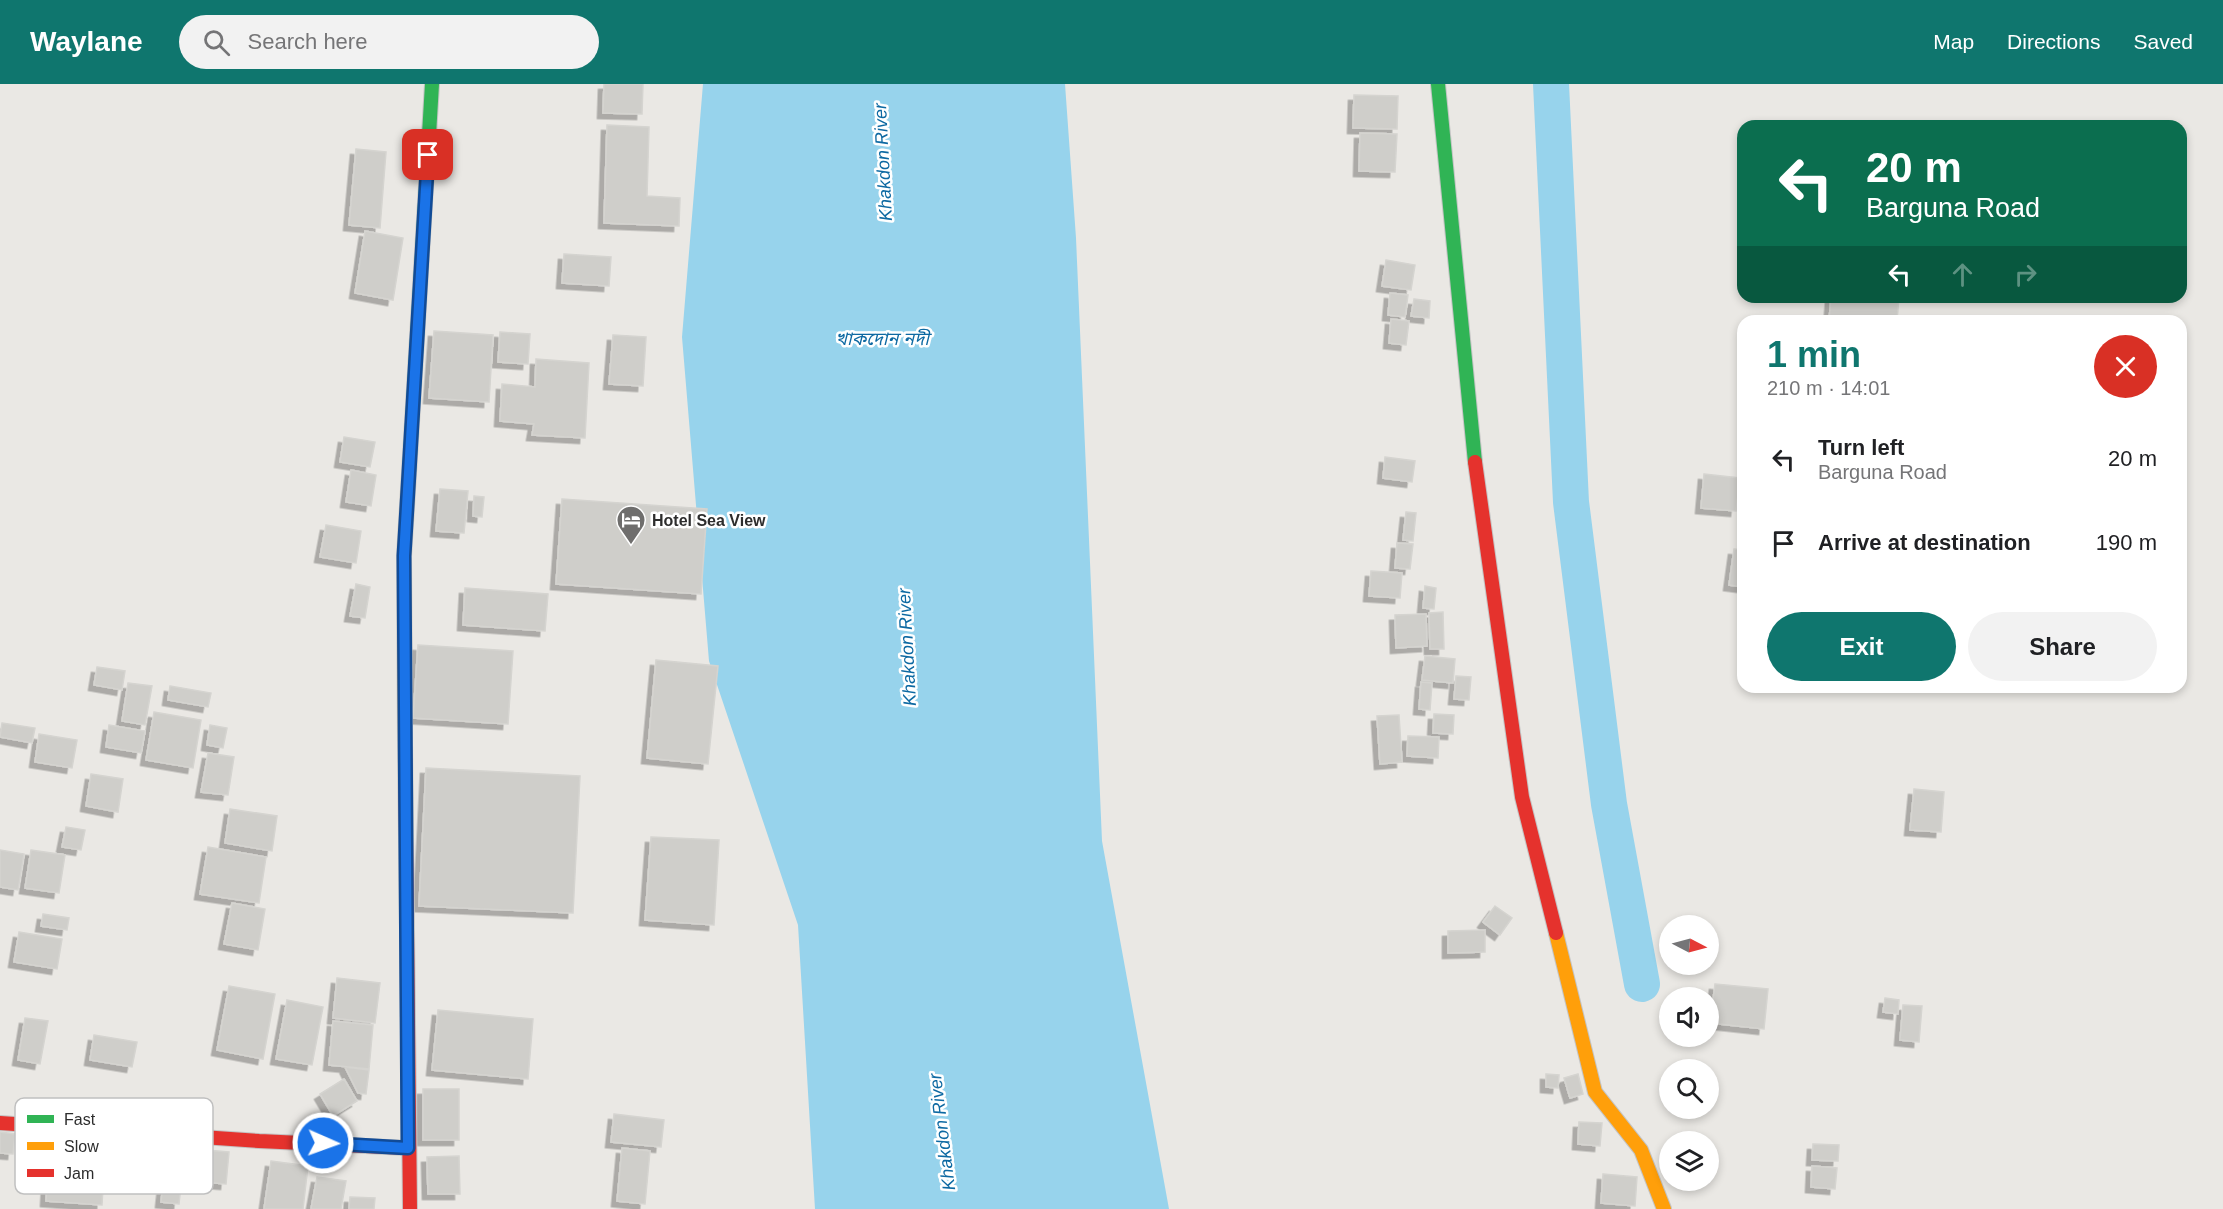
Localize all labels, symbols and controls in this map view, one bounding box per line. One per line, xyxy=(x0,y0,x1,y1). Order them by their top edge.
search box xyxy=(179,15,599,69)
text: Waylane xyxy=(30,26,143,57)
icon: search xyxy=(200,26,233,59)
text: Search here xyxy=(248,29,367,54)
text: Map xyxy=(1933,30,1974,53)
text: Directions xyxy=(2007,30,2100,53)
text: Saved xyxy=(2133,30,2193,53)
water label: Khakdon River xyxy=(870,102,896,221)
pin xyxy=(402,129,453,180)
icon: arrive xyxy=(411,138,444,171)
icon: left xyxy=(1767,144,1845,222)
text: 20 m xyxy=(1866,144,1962,191)
text: Barguna Road xyxy=(1866,193,2040,223)
icon: left xyxy=(1883,258,1916,291)
icon: ahead xyxy=(1946,258,1979,291)
icon: right xyxy=(2009,258,2042,291)
water label: খাকদোন নদী xyxy=(835,328,932,349)
text: 1 min xyxy=(1767,334,1861,375)
button: close xyxy=(2094,335,2157,398)
text: 210 m · 14:01 xyxy=(1767,377,1890,399)
text: Turn left xyxy=(1818,435,1904,460)
icon: left xyxy=(1767,443,1800,476)
text: 20 m xyxy=(2108,446,2157,471)
text: Barguna Road xyxy=(1818,461,1947,483)
hotel icon: Hotel Sea View xyxy=(615,504,647,546)
place label: Hotel Sea View xyxy=(652,512,766,529)
icon: arrive xyxy=(1767,527,1800,560)
text: Arrive at destination xyxy=(1818,530,2031,555)
text: 190 m xyxy=(2096,530,2157,555)
water label: Khakdon River xyxy=(894,587,920,706)
button: Exit xyxy=(1767,612,1956,681)
button: Share xyxy=(1968,612,2157,681)
north arrow xyxy=(1659,915,1719,975)
map controls xyxy=(1659,915,1719,1191)
button: sound xyxy=(1659,987,1719,1047)
button: search xyxy=(1659,1059,1719,1119)
water label: Khakdon River xyxy=(925,1071,959,1192)
legend xyxy=(15,1098,213,1194)
text: Fast xyxy=(64,1111,96,1128)
position arrow xyxy=(291,1111,355,1175)
button: layers xyxy=(1659,1131,1719,1191)
text: Slow xyxy=(64,1138,99,1155)
text: Jam xyxy=(64,1165,94,1182)

